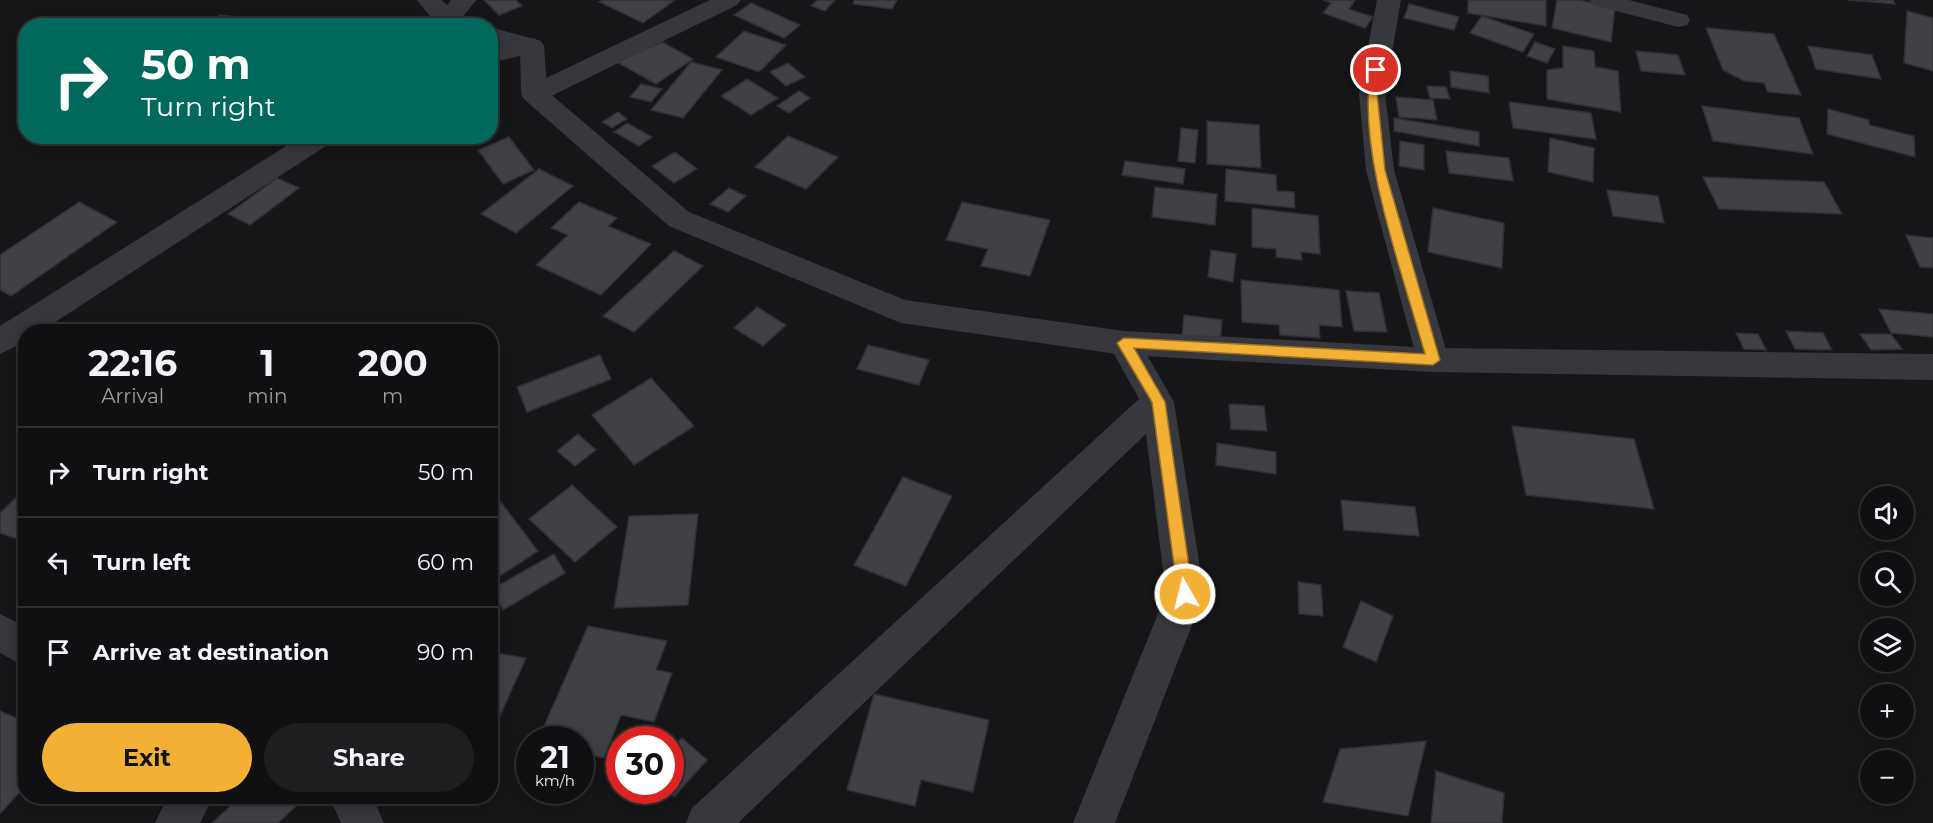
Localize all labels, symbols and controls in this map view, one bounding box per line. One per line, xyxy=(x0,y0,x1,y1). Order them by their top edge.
text: 50 m xyxy=(141,38,250,90)
icon: right xyxy=(42,42,120,120)
pin xyxy=(1350,44,1401,95)
icon: arrive xyxy=(1359,53,1392,86)
text: Turn right xyxy=(141,90,276,123)
text: 22:16 xyxy=(88,341,177,385)
text: 1 xyxy=(260,341,274,385)
text: 200 xyxy=(358,341,428,385)
text: Arrival xyxy=(101,384,164,408)
text: min xyxy=(247,384,287,408)
text: m xyxy=(382,384,403,408)
icon: right xyxy=(42,456,75,489)
text: Turn right xyxy=(93,459,208,486)
text: 50 m xyxy=(418,459,474,486)
map controls xyxy=(1860,486,1914,804)
button: sound xyxy=(1860,486,1914,540)
icon: left xyxy=(42,546,75,579)
text: Turn left xyxy=(93,549,191,576)
text: 60 m xyxy=(417,549,474,576)
button: search xyxy=(1860,552,1914,606)
position arrow xyxy=(1153,562,1217,626)
button: layers xyxy=(1860,618,1914,672)
icon: arrive xyxy=(42,636,75,669)
text: Arrive at destination xyxy=(93,639,329,666)
text: 90 m xyxy=(417,639,474,666)
button: + xyxy=(1860,684,1914,738)
button: Exit xyxy=(42,723,252,792)
button: Share xyxy=(264,723,474,792)
speed limit sign: 30 xyxy=(606,726,684,804)
text: 21 xyxy=(540,739,570,776)
button: − xyxy=(1860,750,1914,804)
text: km/h xyxy=(535,771,575,790)

